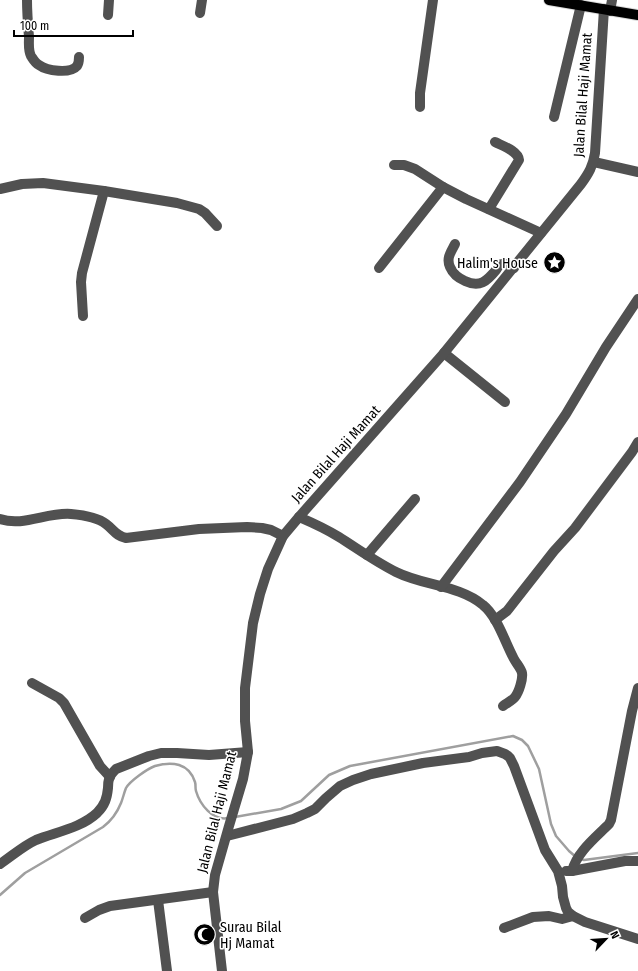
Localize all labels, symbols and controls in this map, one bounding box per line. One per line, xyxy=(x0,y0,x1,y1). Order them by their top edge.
scale bar xyxy=(14,12,133,38)
text: 100 m xyxy=(20,19,49,33)
street label: Jalan Bilal Haji Mamat xyxy=(570,32,596,158)
place icon: Halim's House xyxy=(541,250,567,276)
place label: Halim's House xyxy=(457,255,538,272)
street label: Jalan Bilal Haji Mamat xyxy=(288,402,384,506)
street label: Jalan Bilal Haji Mamat xyxy=(194,749,240,875)
place label: Surau Bilal Hj Mamat xyxy=(220,919,282,952)
north arrow xyxy=(586,919,626,959)
mosque icon: Surau Bilal Hj Mamat xyxy=(191,922,217,948)
text: N xyxy=(607,929,622,941)

